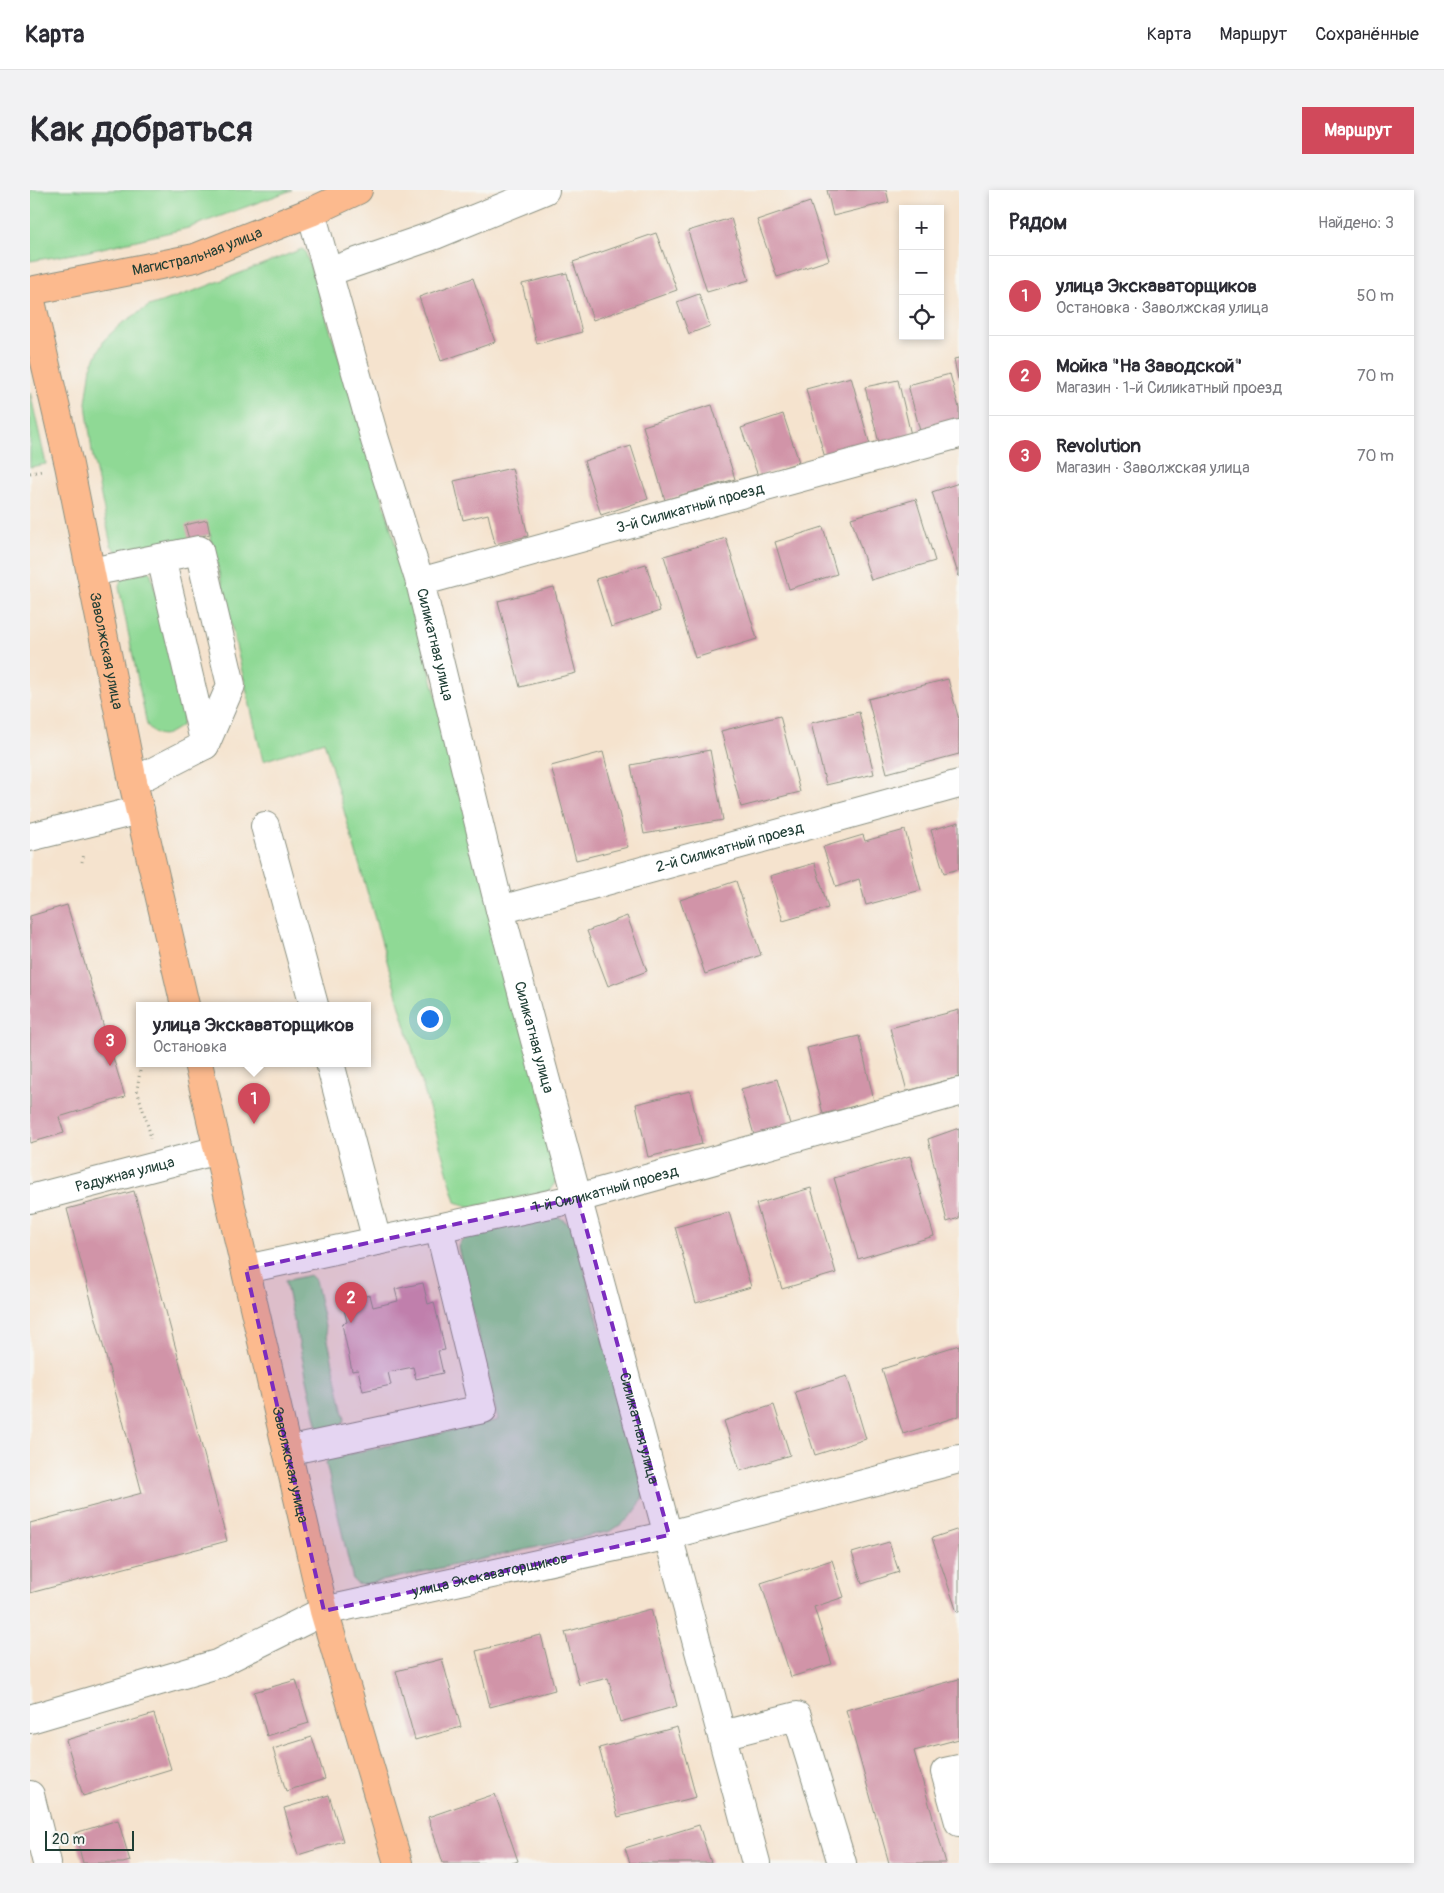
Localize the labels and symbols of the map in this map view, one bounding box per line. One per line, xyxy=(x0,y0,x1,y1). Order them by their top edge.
street label: Магистральная улица xyxy=(130,223,265,280)
street label: 3-й Силикатный проезд xyxy=(614,479,766,537)
street label: Силикатная улица xyxy=(412,586,458,703)
street label: Заволжская улица xyxy=(85,591,128,711)
street label: 2-й Силикатный проезд xyxy=(654,818,805,876)
street label: Силикатная улица xyxy=(510,979,558,1095)
your location xyxy=(417,1006,443,1032)
pin: 3 xyxy=(94,1025,126,1066)
pin: 1 xyxy=(238,1083,270,1124)
street label: Радужная улица xyxy=(73,1152,176,1196)
street label: 1-й Силикатный проезд xyxy=(531,1161,680,1217)
pin: 2 xyxy=(335,1282,367,1323)
street label: Силикатная улица xyxy=(615,1370,663,1486)
street label: Заволжская улица xyxy=(268,1404,313,1525)
street label: улица Экскаваторщиков xyxy=(409,1548,569,1601)
scale bar xyxy=(45,1828,134,1851)

